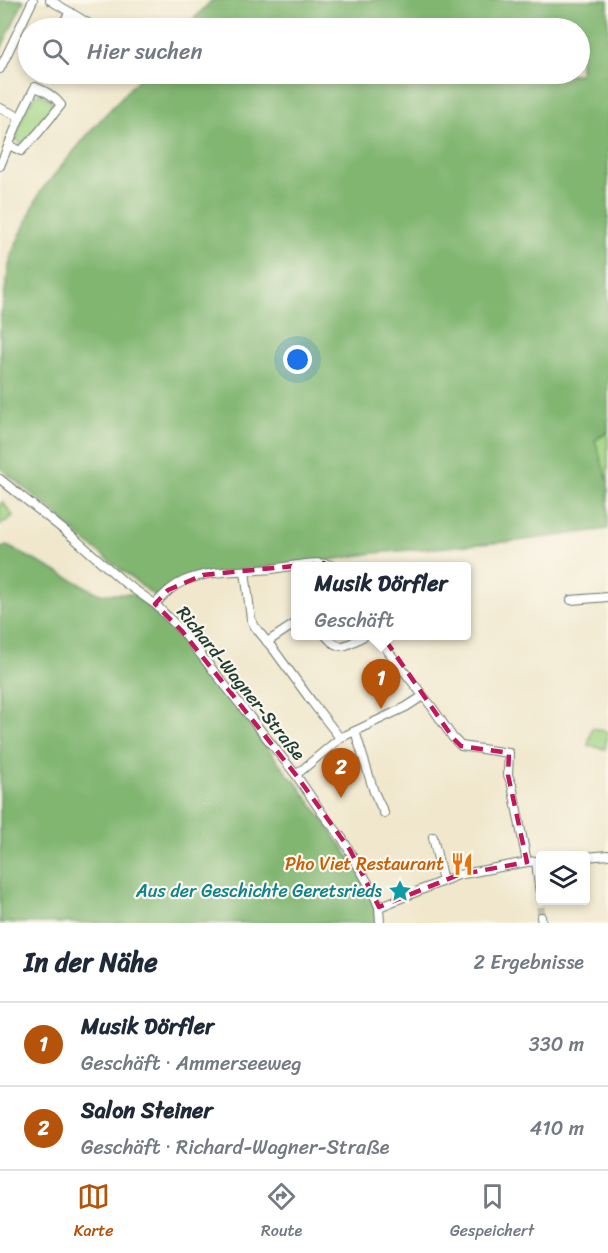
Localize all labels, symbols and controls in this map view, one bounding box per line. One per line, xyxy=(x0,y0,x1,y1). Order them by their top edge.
search box xyxy=(18,18,590,84)
text: Hier suchen xyxy=(87,32,202,71)
icon: search xyxy=(39,35,72,68)
your location xyxy=(283,345,312,374)
popup xyxy=(291,562,471,640)
text: Musik Dörfler xyxy=(314,564,448,603)
street label: Richard-Wagner-Straße xyxy=(168,598,314,768)
text: Geschäft xyxy=(314,603,394,638)
pin: 1 xyxy=(362,660,400,709)
pin: 2 xyxy=(322,748,360,798)
place label: Pho Viet Restaurant xyxy=(285,848,444,880)
restaurant icon: Pho Viet Restaurant xyxy=(449,851,475,877)
map controls xyxy=(536,851,590,905)
button: layers xyxy=(536,851,590,905)
place label: Aus der Geschichte Geretsrieds xyxy=(135,875,383,907)
place icon: Aus der Geschichte Geretsrieds xyxy=(387,878,413,904)
text: In der Nähe xyxy=(24,939,158,985)
text: 2 Ergebnisse xyxy=(474,945,584,980)
text: Musik Dörfler xyxy=(81,1007,214,1046)
text: 1 xyxy=(39,1027,48,1062)
text: 330 m xyxy=(529,1027,584,1062)
text: Geschäft · Ammerseeweg xyxy=(81,1046,302,1081)
text: Salon Steiner xyxy=(81,1091,212,1130)
text: 2 xyxy=(38,1111,49,1146)
text: 410 m xyxy=(530,1111,584,1146)
text: Geschäft · Richard-Wagner-Straße xyxy=(81,1130,389,1165)
tab: Karte xyxy=(74,1180,113,1245)
tab: Route xyxy=(261,1180,302,1245)
tab: Gespeichert xyxy=(450,1180,534,1245)

